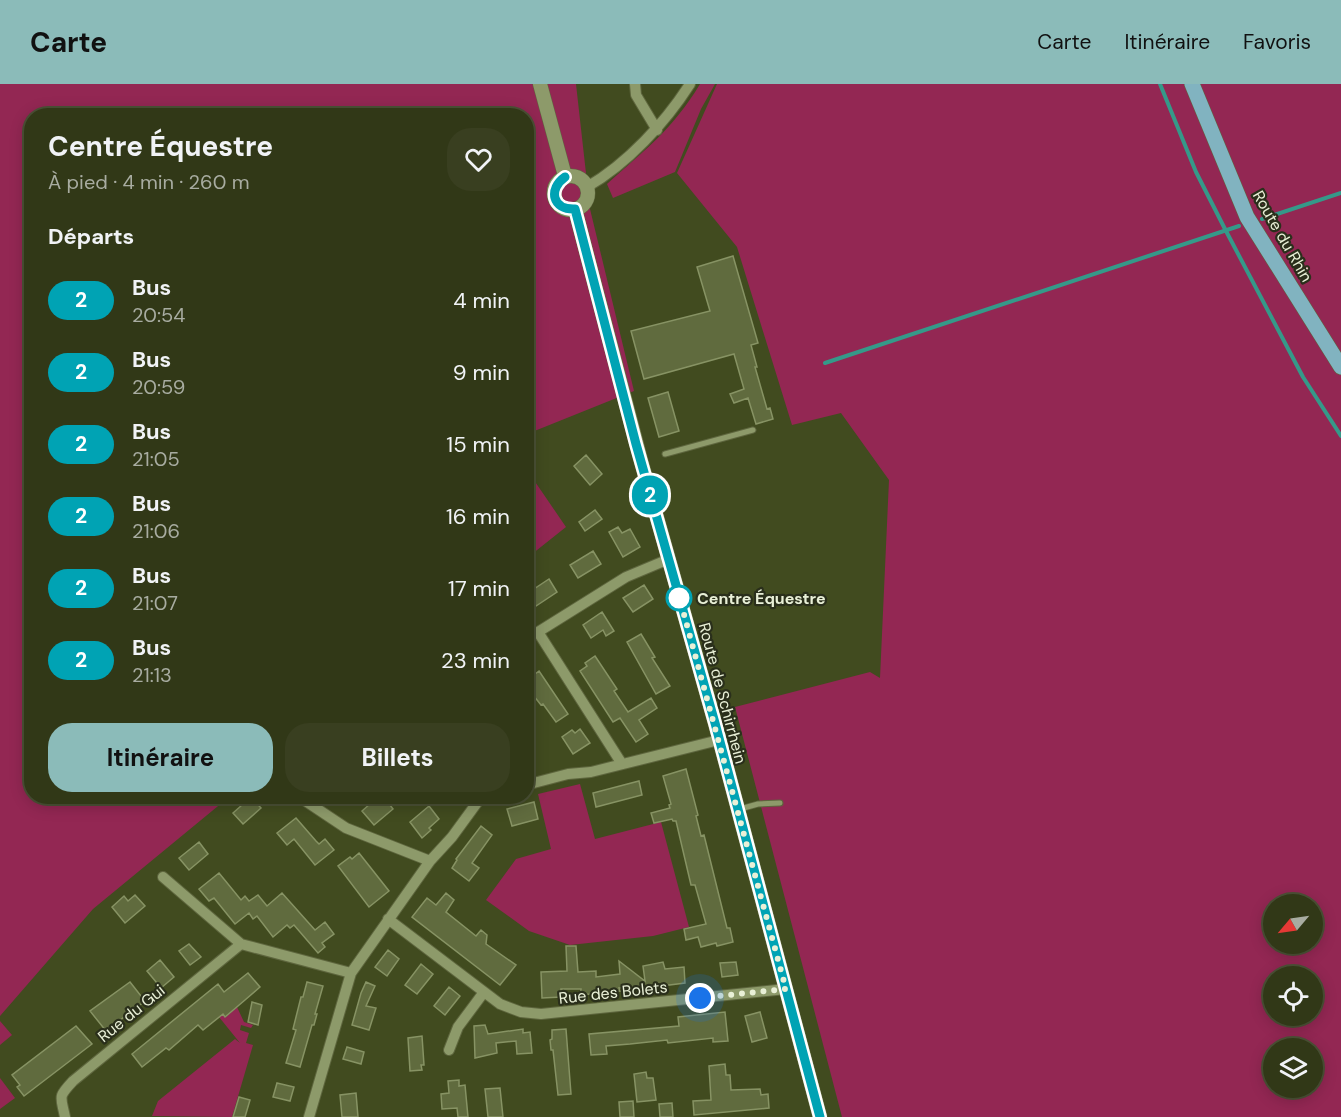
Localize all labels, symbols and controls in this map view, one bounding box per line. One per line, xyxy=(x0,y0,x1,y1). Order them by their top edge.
text: Carte xyxy=(30,24,107,61)
text: Carte xyxy=(1037,28,1091,56)
text: Itinéraire xyxy=(1124,28,1210,56)
text: Favoris xyxy=(1243,28,1311,56)
text: Centre Équestre xyxy=(48,128,273,165)
button: heart xyxy=(447,128,510,191)
text: À pied · 4 min · 260 m xyxy=(48,169,249,195)
street label: Route du Rhin xyxy=(1248,187,1317,286)
text: Départs xyxy=(48,222,134,251)
text: Bus xyxy=(132,273,171,302)
text: 2 xyxy=(75,286,87,314)
text: 4 min xyxy=(453,286,510,315)
text: 20:54 xyxy=(132,302,185,328)
text: Bus xyxy=(132,345,171,374)
text: 2 xyxy=(75,358,87,386)
text: 9 min xyxy=(453,358,510,387)
text: 20:59 xyxy=(132,374,185,400)
text: Bus xyxy=(132,417,171,446)
text: 2 xyxy=(75,430,87,458)
text: 15 min xyxy=(446,430,510,459)
text: 21:05 xyxy=(132,446,180,472)
line badge: 2 xyxy=(630,476,670,514)
text: 2 xyxy=(644,481,656,509)
text: Bus xyxy=(132,489,171,518)
text: 2 xyxy=(75,502,87,530)
text: 16 min xyxy=(446,502,510,531)
text: 21:06 xyxy=(132,518,180,544)
text: Bus xyxy=(132,561,171,590)
text: 2 xyxy=(75,574,87,602)
text: 17 min xyxy=(448,574,510,603)
marker: Centre Équestre xyxy=(666,585,692,611)
place label: Centre Équestre xyxy=(697,588,826,609)
text: 21:07 xyxy=(132,590,178,616)
street label: Route de Schirrhein xyxy=(694,620,751,766)
text: Bus xyxy=(132,633,171,662)
text: 2 xyxy=(75,646,87,674)
text: 23 min xyxy=(441,646,510,675)
text: 21:13 xyxy=(132,662,172,688)
button: Itinéraire xyxy=(48,723,273,792)
button: Billets xyxy=(285,723,510,792)
north arrow xyxy=(1263,894,1323,954)
map controls xyxy=(1263,894,1323,1098)
button: locate xyxy=(1263,966,1323,1026)
street label: Rue des Bolets xyxy=(558,976,668,1009)
street label: Rue du Gui xyxy=(93,980,169,1047)
your location xyxy=(685,983,715,1013)
button: layers xyxy=(1263,1038,1323,1098)

